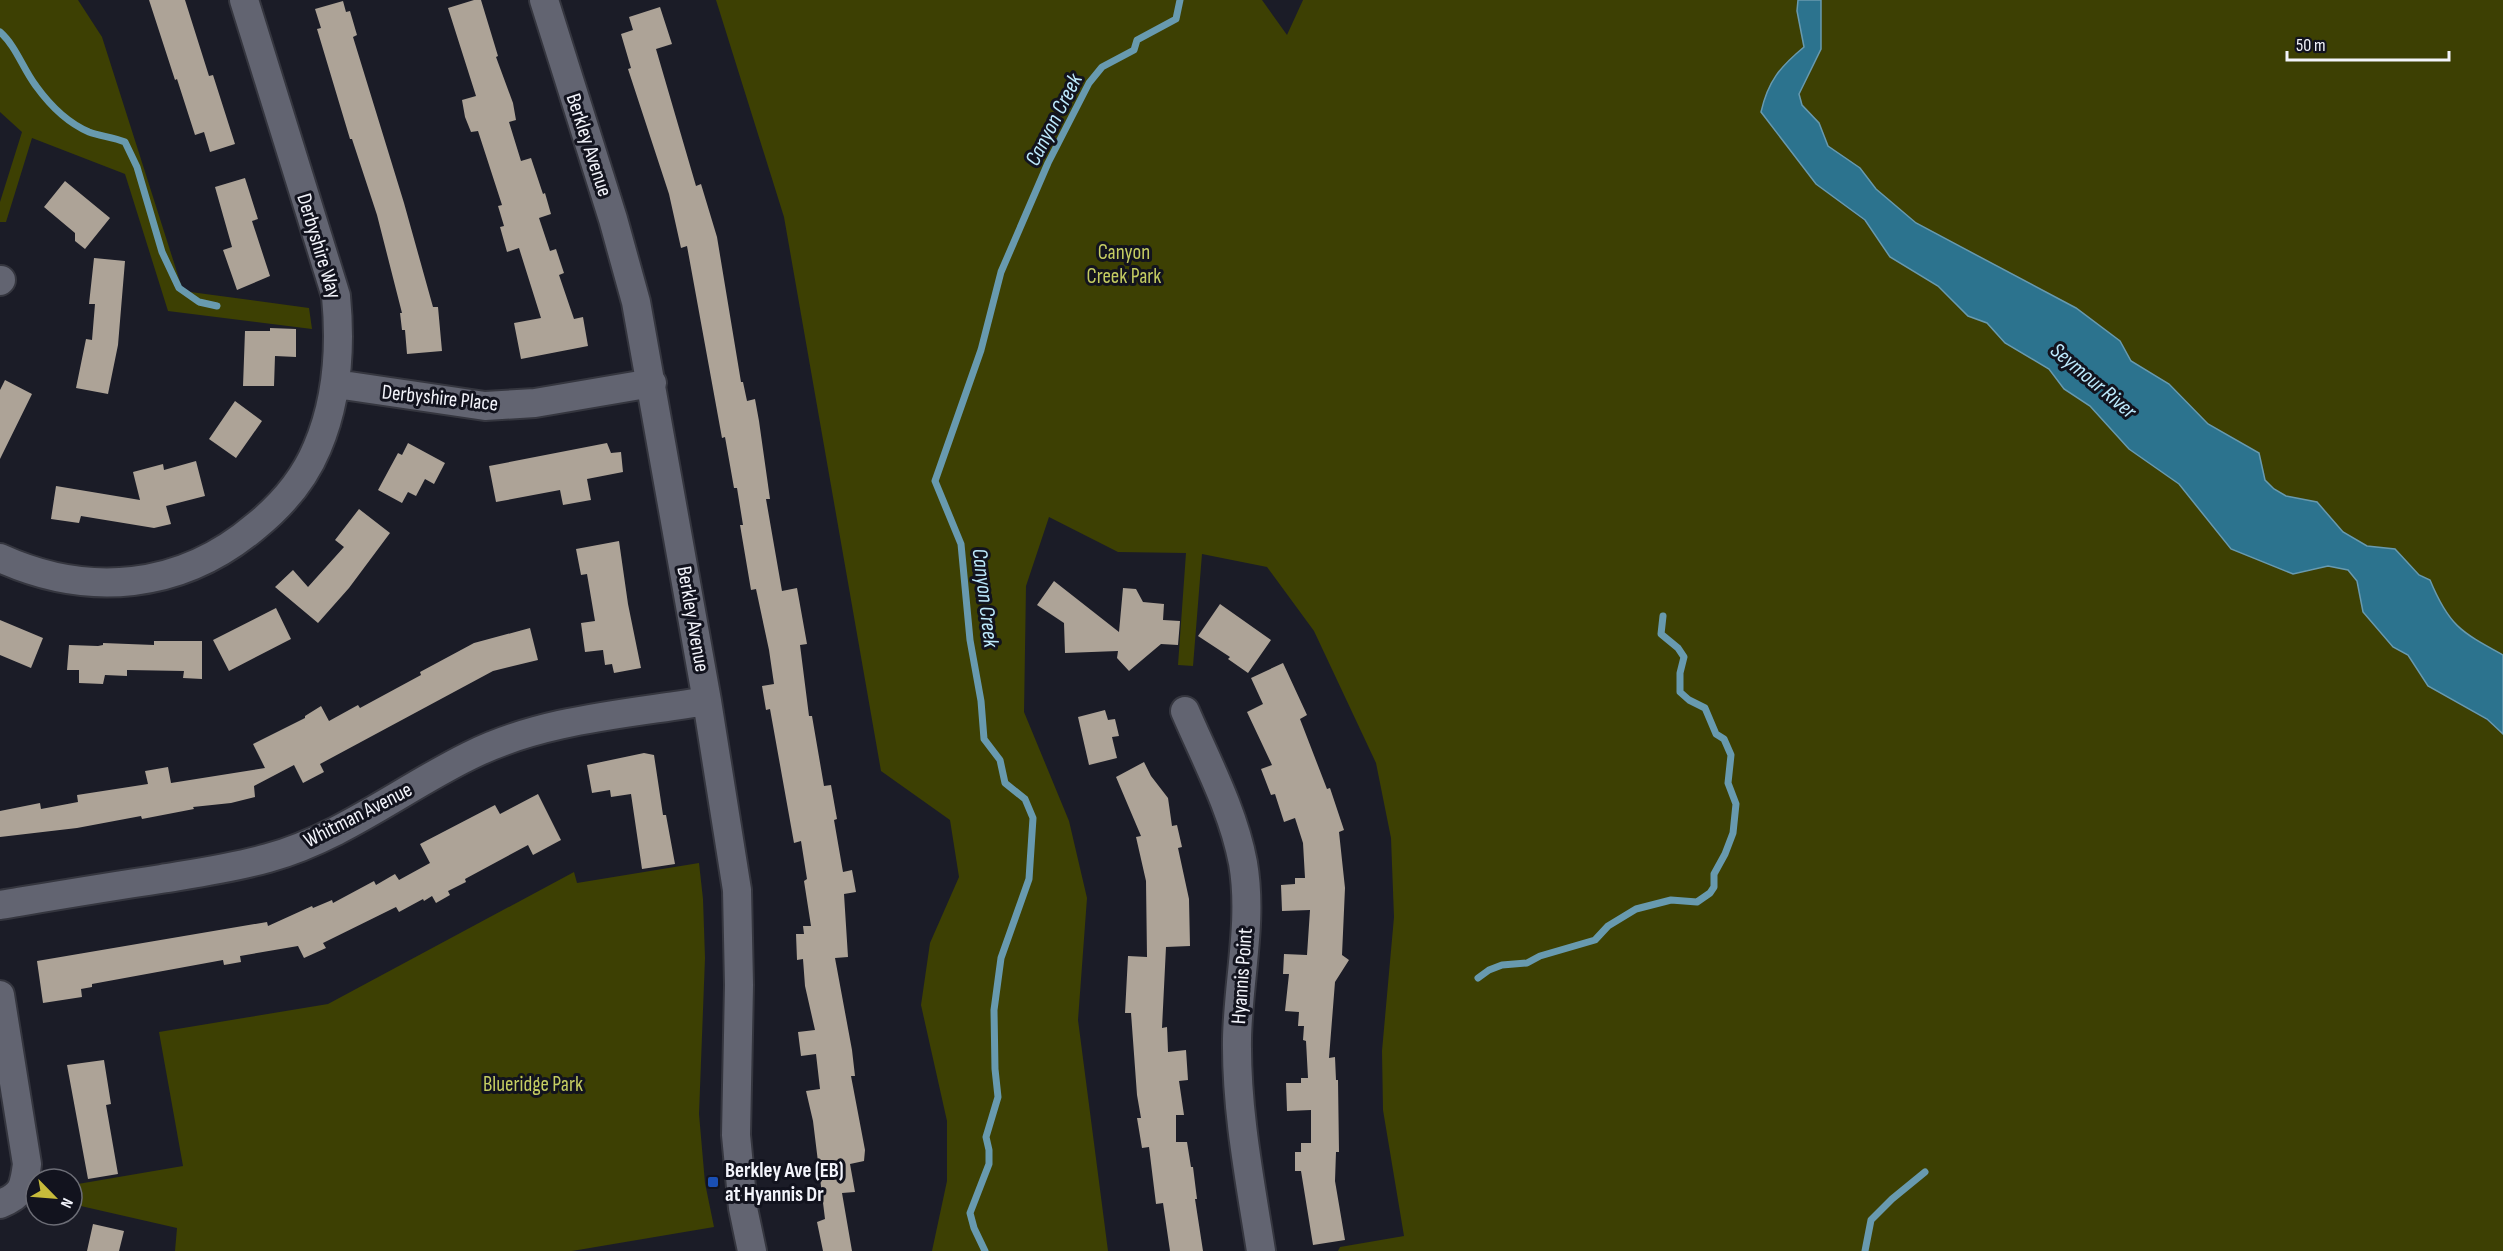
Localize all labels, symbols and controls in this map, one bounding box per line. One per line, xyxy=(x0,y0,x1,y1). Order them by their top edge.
scale bar xyxy=(2287,24,2449,62)
text: 50 m xyxy=(2296,35,2326,56)
water label: Canyon Creek xyxy=(1019,69,1089,171)
street label: Berkley Avenue xyxy=(561,90,617,200)
street label: Derbyshire Way xyxy=(291,190,347,302)
park label: Canyon Creek Park xyxy=(1087,240,1161,289)
water label: Seymour River xyxy=(2044,337,2142,425)
street label: Derbyshire Place xyxy=(381,379,499,417)
water label: Canyon Creek xyxy=(966,547,1005,650)
street label: Berkley Avenue xyxy=(671,564,715,674)
street label: Whitman Avenue xyxy=(300,777,416,853)
street label: Hyannis Point xyxy=(1226,927,1258,1025)
park label: Blueridge Park xyxy=(483,1072,583,1097)
place label: Berkley Ave (EB) at Hyannis Dr xyxy=(725,1158,844,1207)
north arrow xyxy=(24,1167,84,1227)
marker: Berkley Ave (EB) at Hyannis Dr xyxy=(706,1175,720,1189)
text: N xyxy=(56,1195,77,1211)

